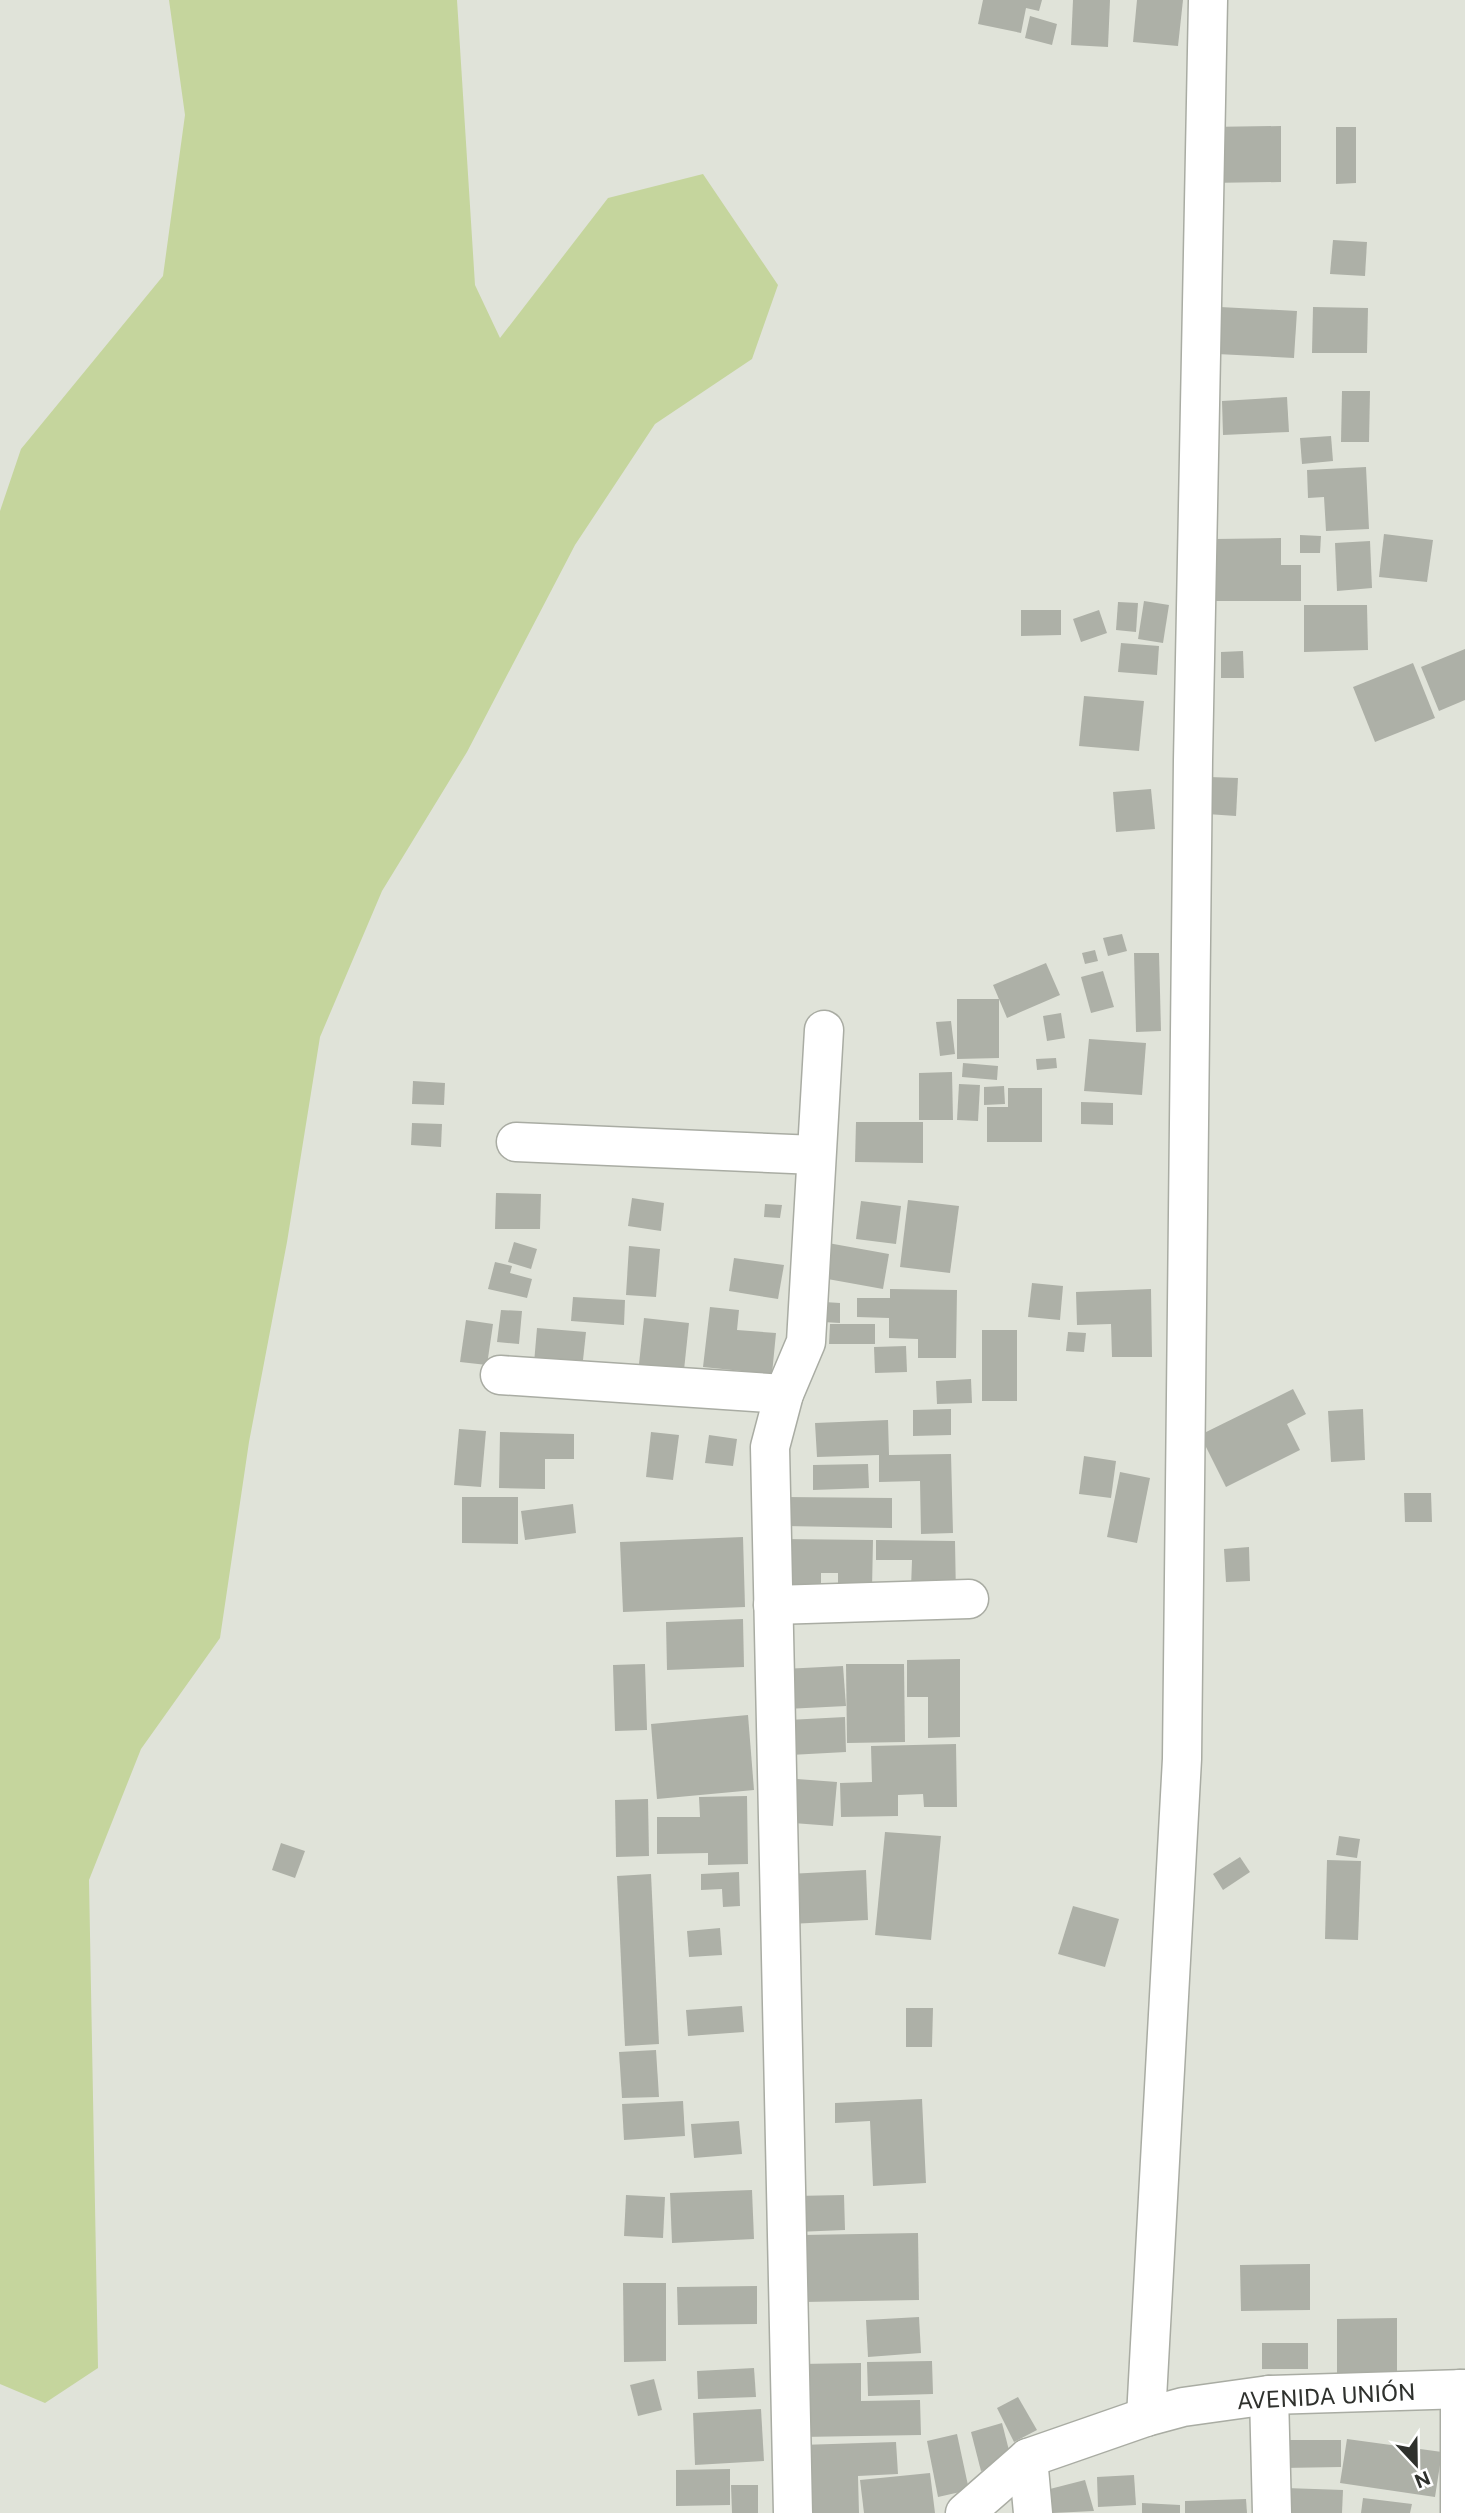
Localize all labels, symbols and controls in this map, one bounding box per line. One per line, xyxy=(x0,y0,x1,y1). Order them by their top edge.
street label: AVENIDA UNIÓN xyxy=(1236,2378,1416,2414)
north arrow xyxy=(1381,2429,1451,2499)
text: N xyxy=(1411,2467,1433,2493)

